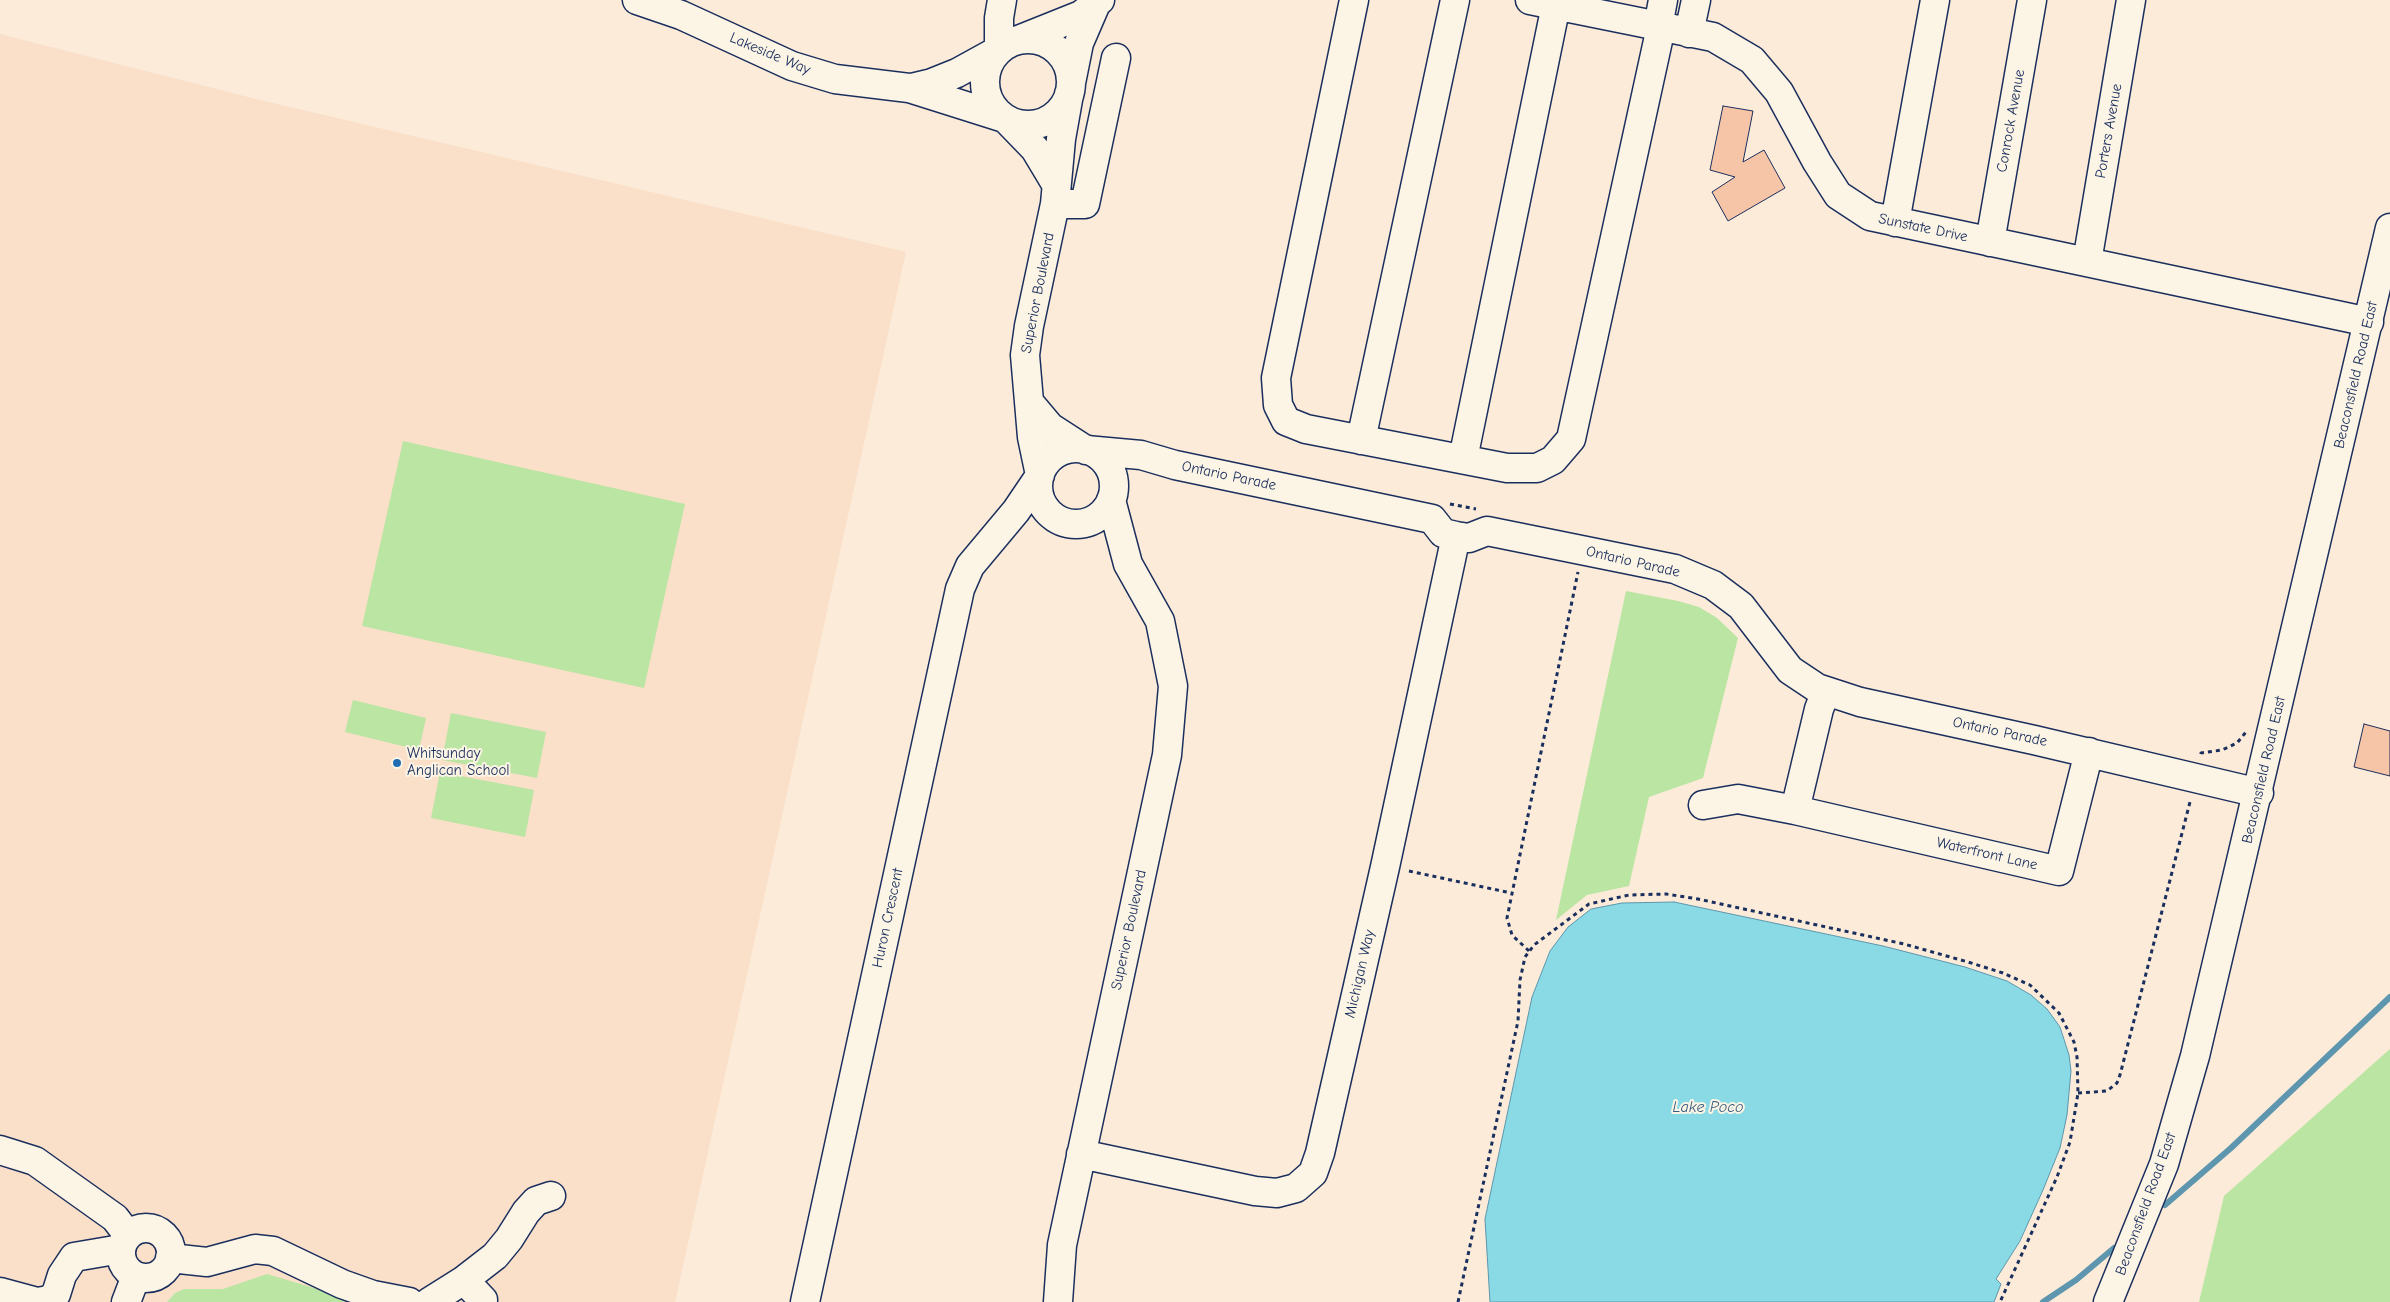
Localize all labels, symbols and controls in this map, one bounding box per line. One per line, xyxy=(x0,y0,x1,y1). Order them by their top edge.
street label: Lakeside Way xyxy=(727,29,813,79)
street label: Conrock Avenue xyxy=(1993,68,2029,174)
street label: Porters Avenue xyxy=(2092,82,2126,180)
street label: Sunstate Drive xyxy=(1877,210,1969,246)
street label: Superior Boulevard xyxy=(1017,231,1059,355)
street label: Beaconsfield Road East xyxy=(2330,300,2382,450)
street label: Ontario Parade xyxy=(1180,457,1278,495)
street label: Ontario Parade xyxy=(1584,542,1682,582)
street label: Beaconsfield Road East xyxy=(2238,695,2290,845)
street label: Ontario Parade xyxy=(1951,713,2049,751)
place label: Whitsunday Anglican School xyxy=(407,745,510,780)
marker: Whitsunday Anglican School xyxy=(391,757,403,769)
street label: Waterfront Lane xyxy=(1935,834,2039,874)
street label: Huron Crescent xyxy=(869,867,907,969)
street label: Superior Boulevard xyxy=(1107,868,1151,992)
street label: Michigan Way xyxy=(1341,928,1379,1020)
water label: Lake Poco xyxy=(1673,1097,1743,1117)
street label: Beaconsfield Road East xyxy=(2112,1130,2180,1278)

